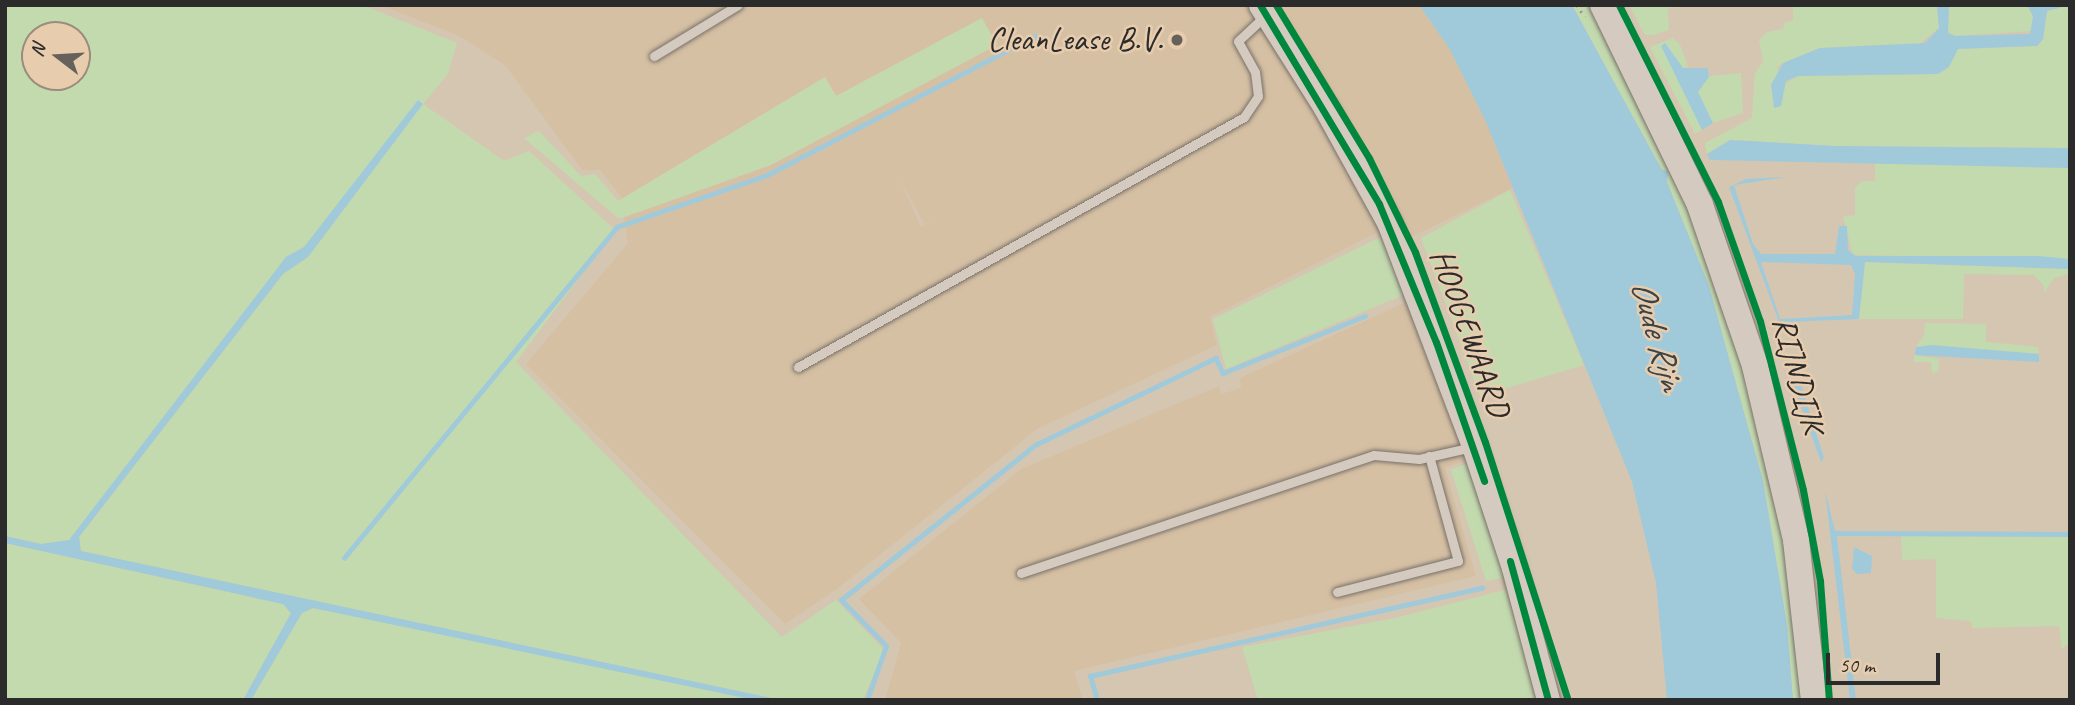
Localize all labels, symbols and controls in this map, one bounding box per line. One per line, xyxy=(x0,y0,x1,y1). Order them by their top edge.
place label: CleanLease B.V. xyxy=(987,20,1163,60)
north arrow xyxy=(21,21,91,91)
marker: CleanLease B.V. xyxy=(1169,32,1185,48)
text: N xyxy=(25,41,51,60)
street label: HOOGEWAARD xyxy=(1421,244,1519,422)
water label: Oude Rijn xyxy=(1621,275,1693,395)
street label: RIJNDIJK xyxy=(1763,312,1833,438)
scale bar xyxy=(1830,638,1944,682)
text: 50 m xyxy=(1839,652,1875,678)

